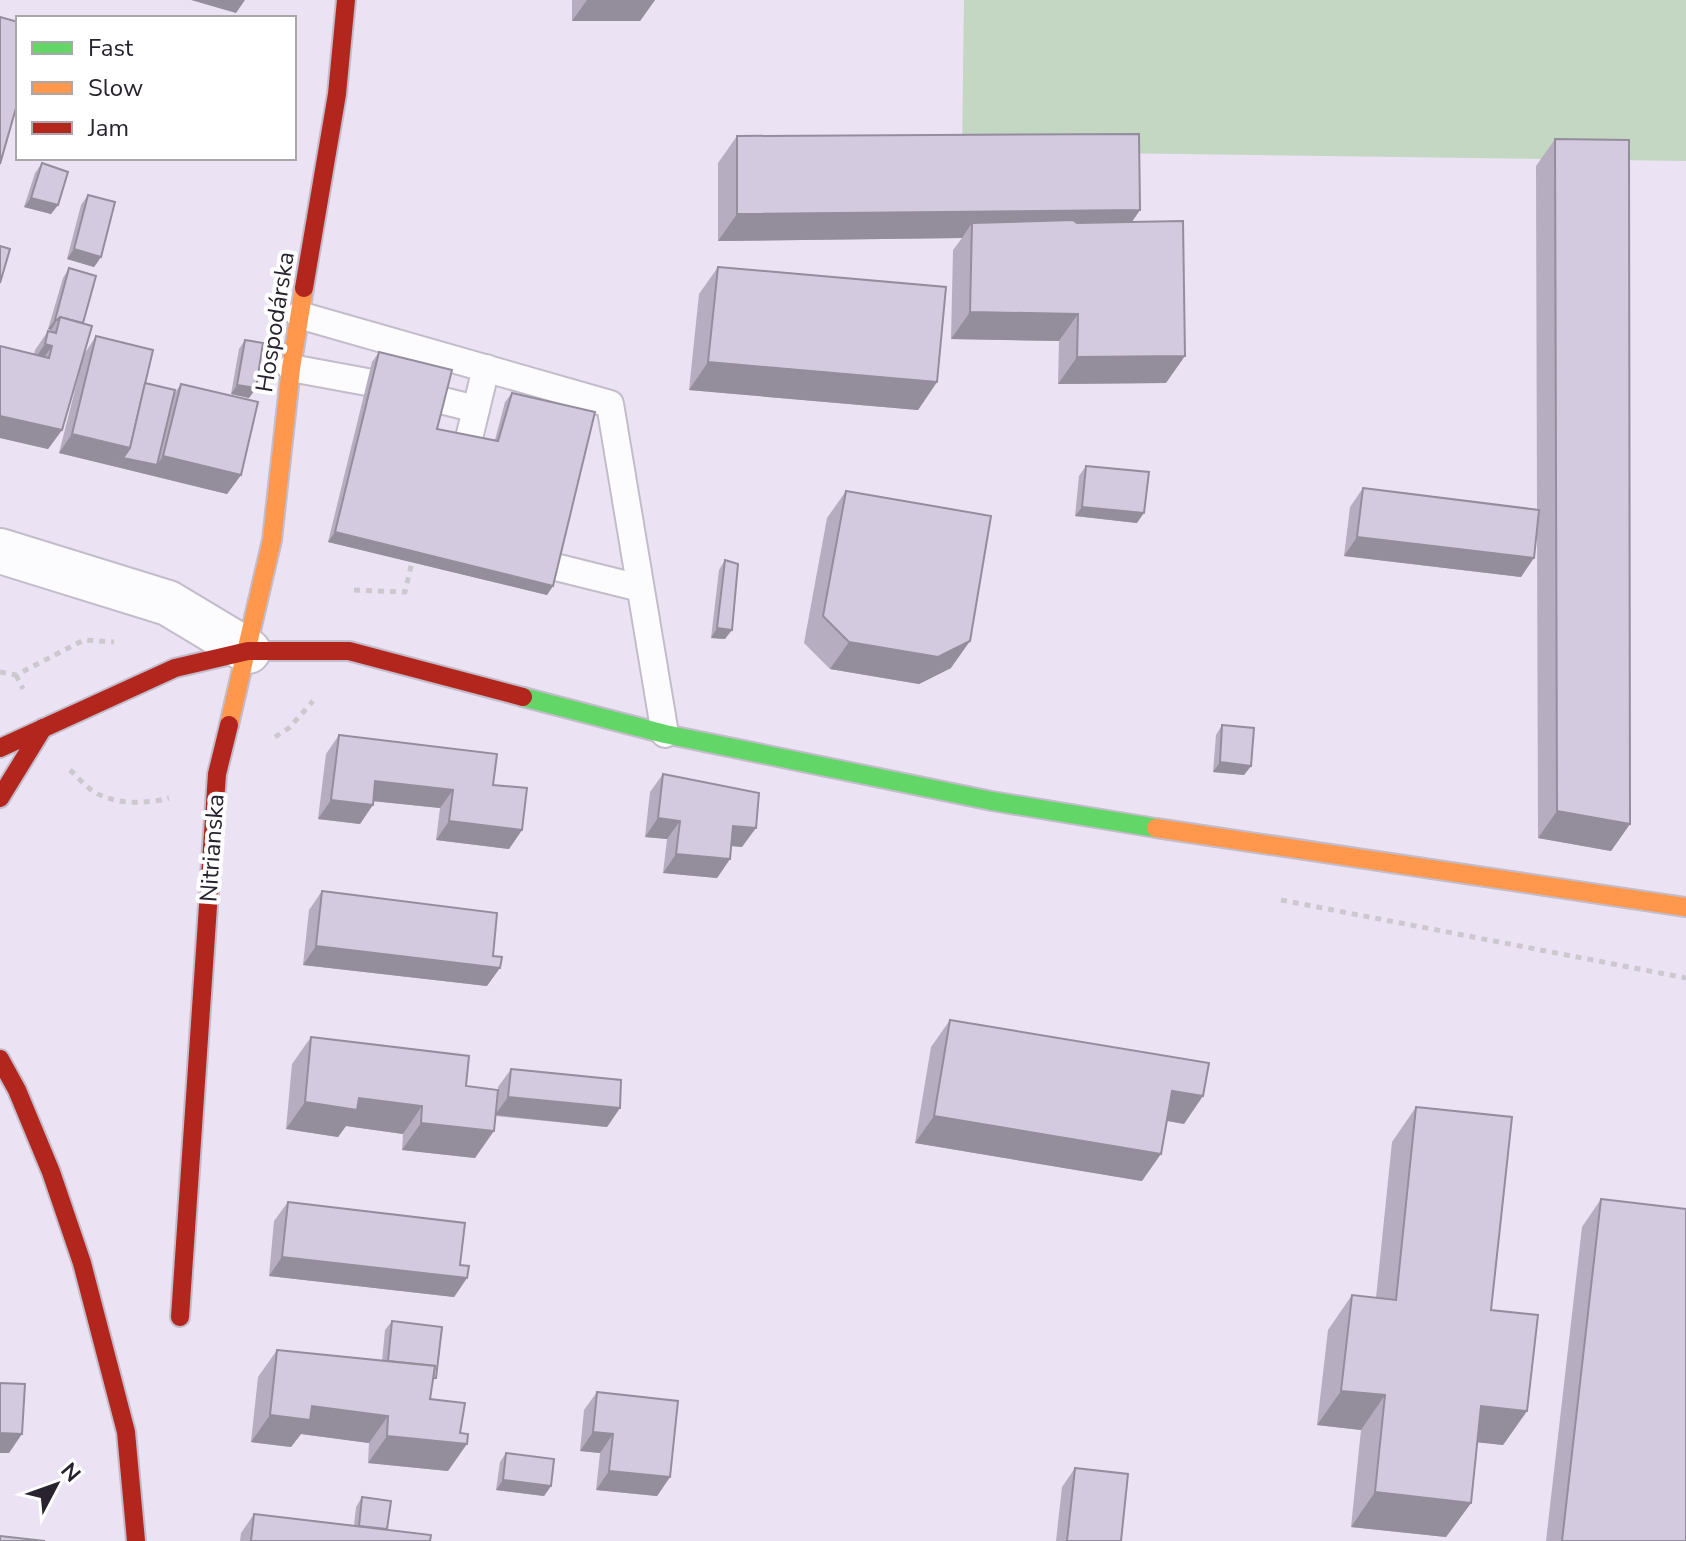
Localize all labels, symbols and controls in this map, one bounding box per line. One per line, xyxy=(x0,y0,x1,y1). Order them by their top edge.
legend xyxy=(16,16,296,160)
text: Fast xyxy=(88,32,134,64)
text: Slow xyxy=(88,72,143,104)
text: Jam xyxy=(87,112,129,144)
street label: Hospodárska xyxy=(248,249,302,395)
street label: Nitrianska xyxy=(192,793,232,903)
north arrow xyxy=(16,1445,96,1525)
text: N xyxy=(54,1456,87,1489)

